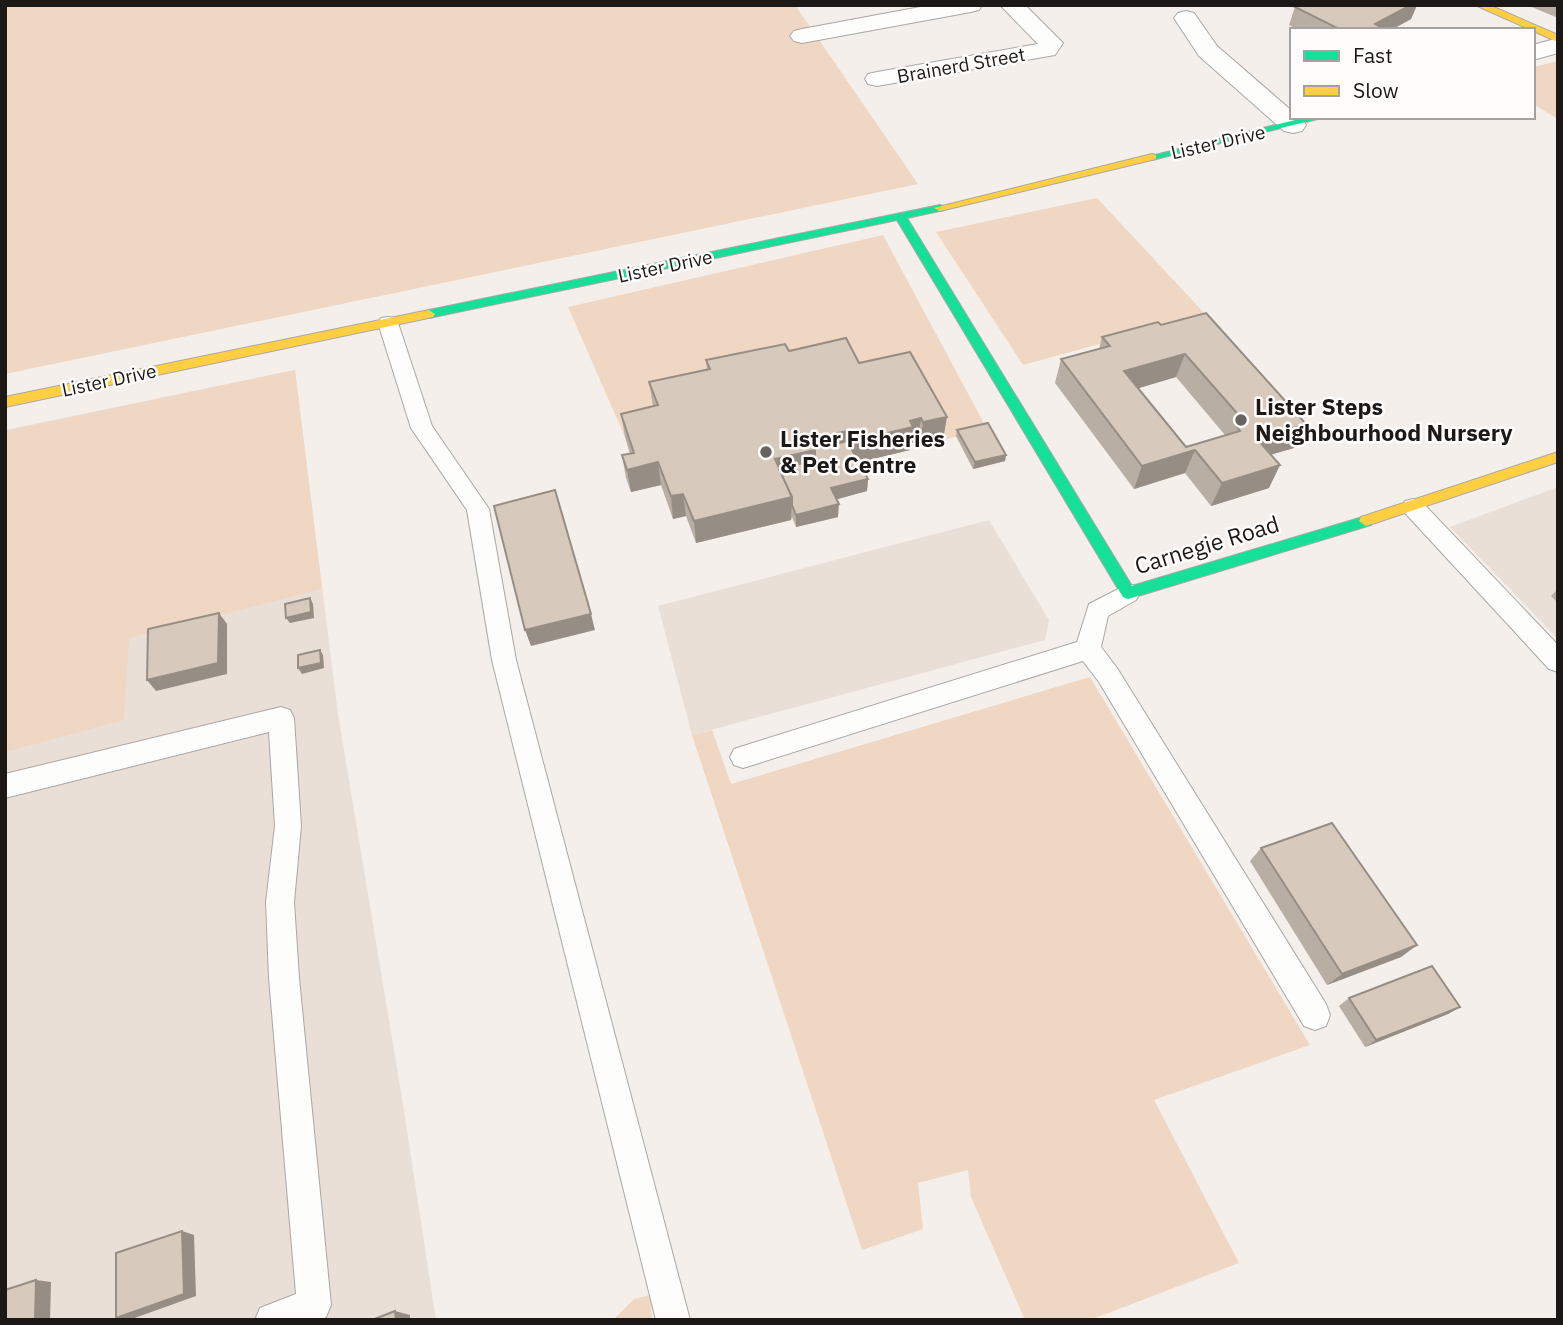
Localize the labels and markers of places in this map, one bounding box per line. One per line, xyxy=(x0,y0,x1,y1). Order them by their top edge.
place label: Lister Steps Neighbourhood Nursery xyxy=(1255,391,1513,447)
marker: Lister Steps Neighbourhood Nursery xyxy=(1233,412,1249,428)
place label: Lister Fisheries & Pet Centre xyxy=(780,423,945,479)
marker: Lister Fisheries & Pet Centre xyxy=(758,444,774,460)

